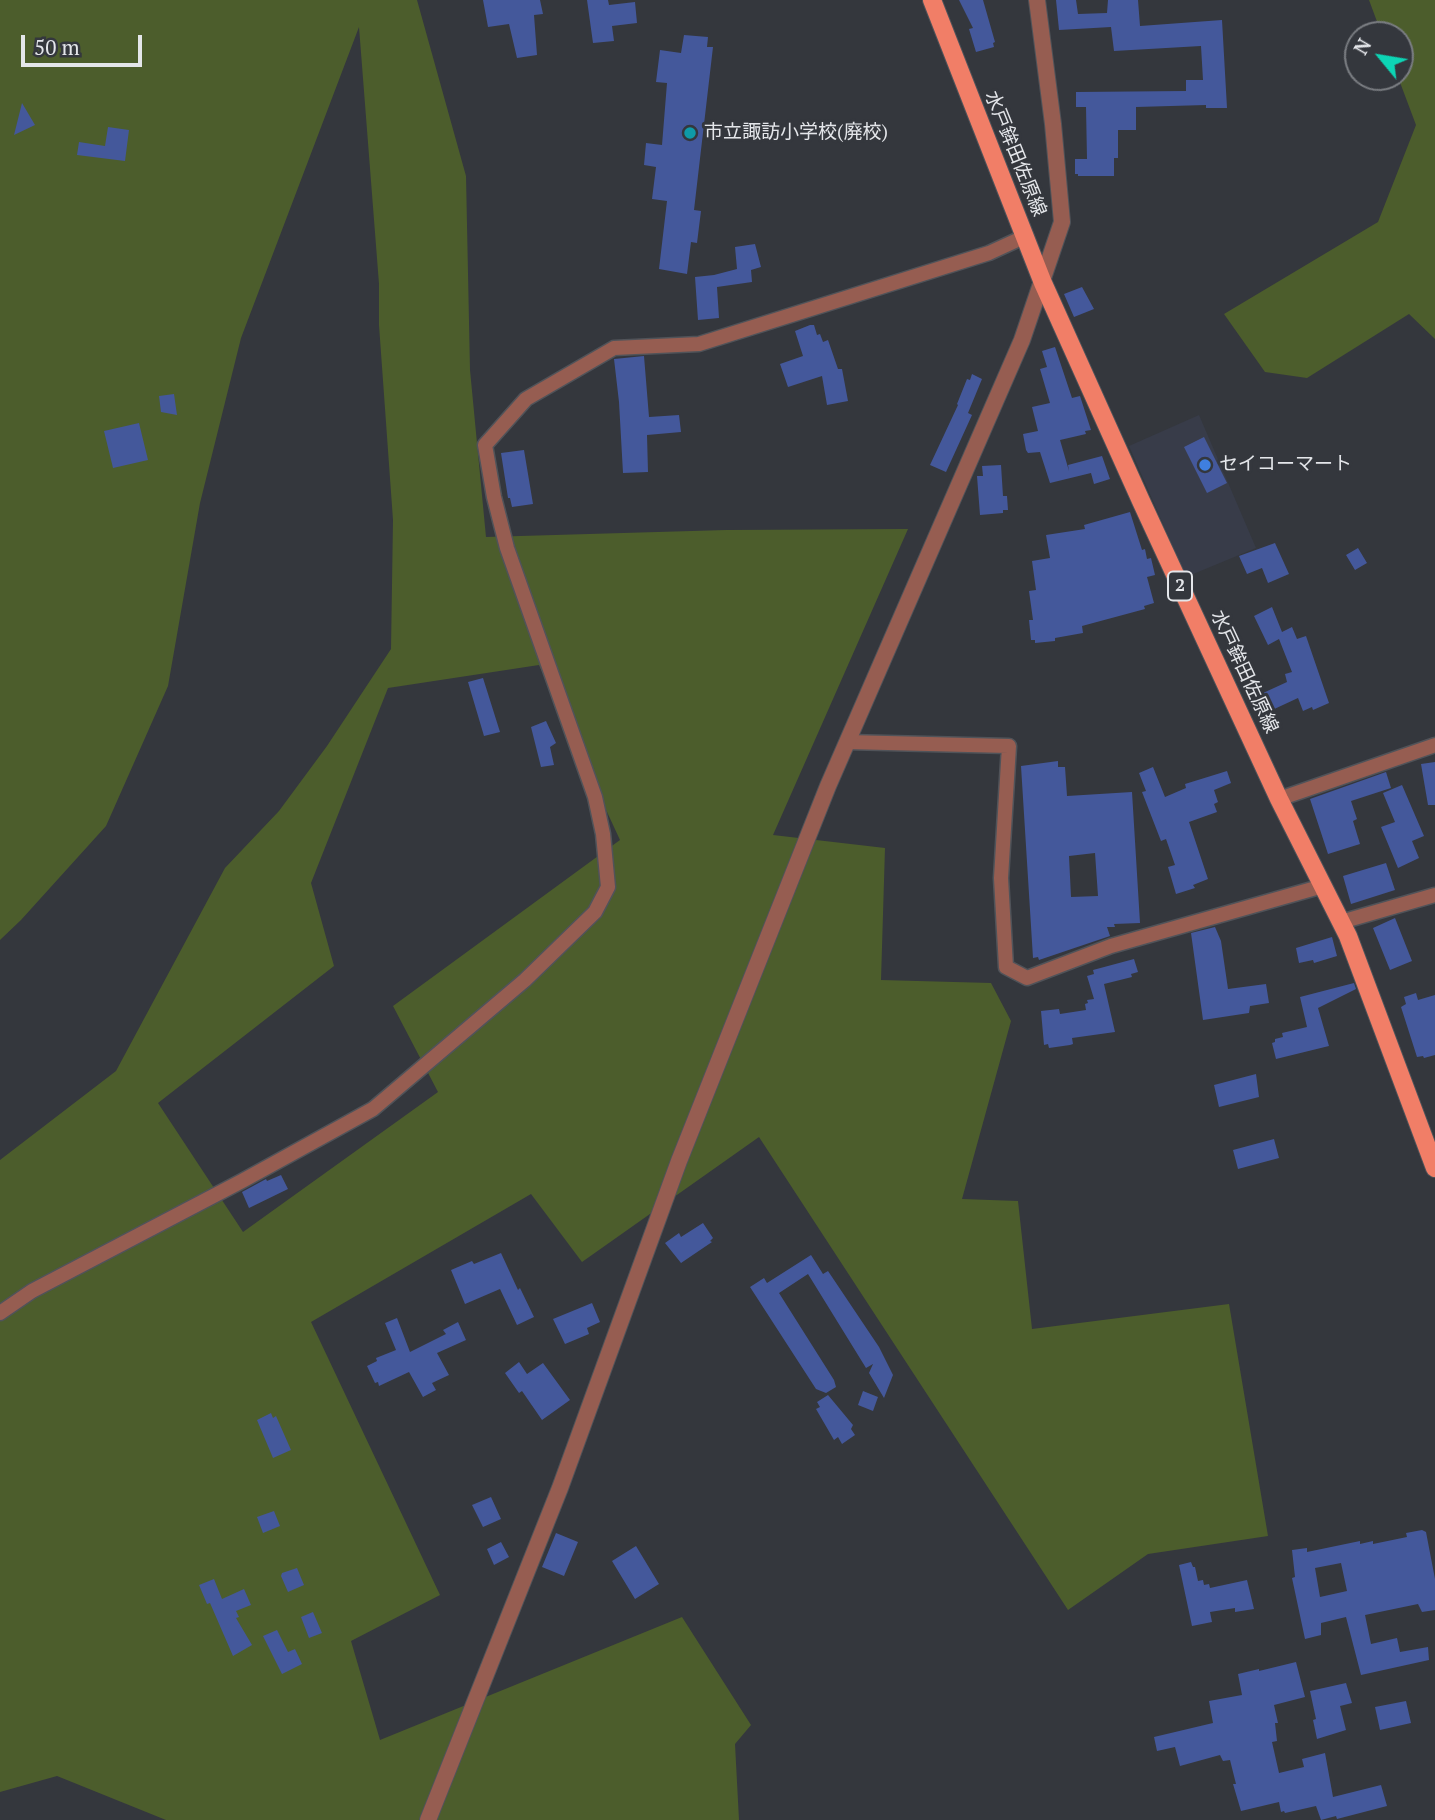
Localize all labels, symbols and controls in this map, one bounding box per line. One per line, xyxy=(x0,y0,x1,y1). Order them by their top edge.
scale bar xyxy=(24,21,145,65)
north arrow xyxy=(1344,21,1414,91)
text: 50 m xyxy=(34,33,80,61)
text: N xyxy=(1348,34,1377,59)
street label: 水戸鉾田佐原線 xyxy=(980,88,1050,220)
place label: 市立諏訪小学校(廃校) xyxy=(704,122,888,144)
marker: 市立諏訪小学校(廃校) xyxy=(682,125,698,141)
place label: セイコーマート xyxy=(1219,454,1352,476)
marker: セイコーマート xyxy=(1197,457,1213,473)
road number: 2 xyxy=(1168,572,1192,600)
street label: 水戸鉾田佐原線 xyxy=(1206,607,1282,737)

